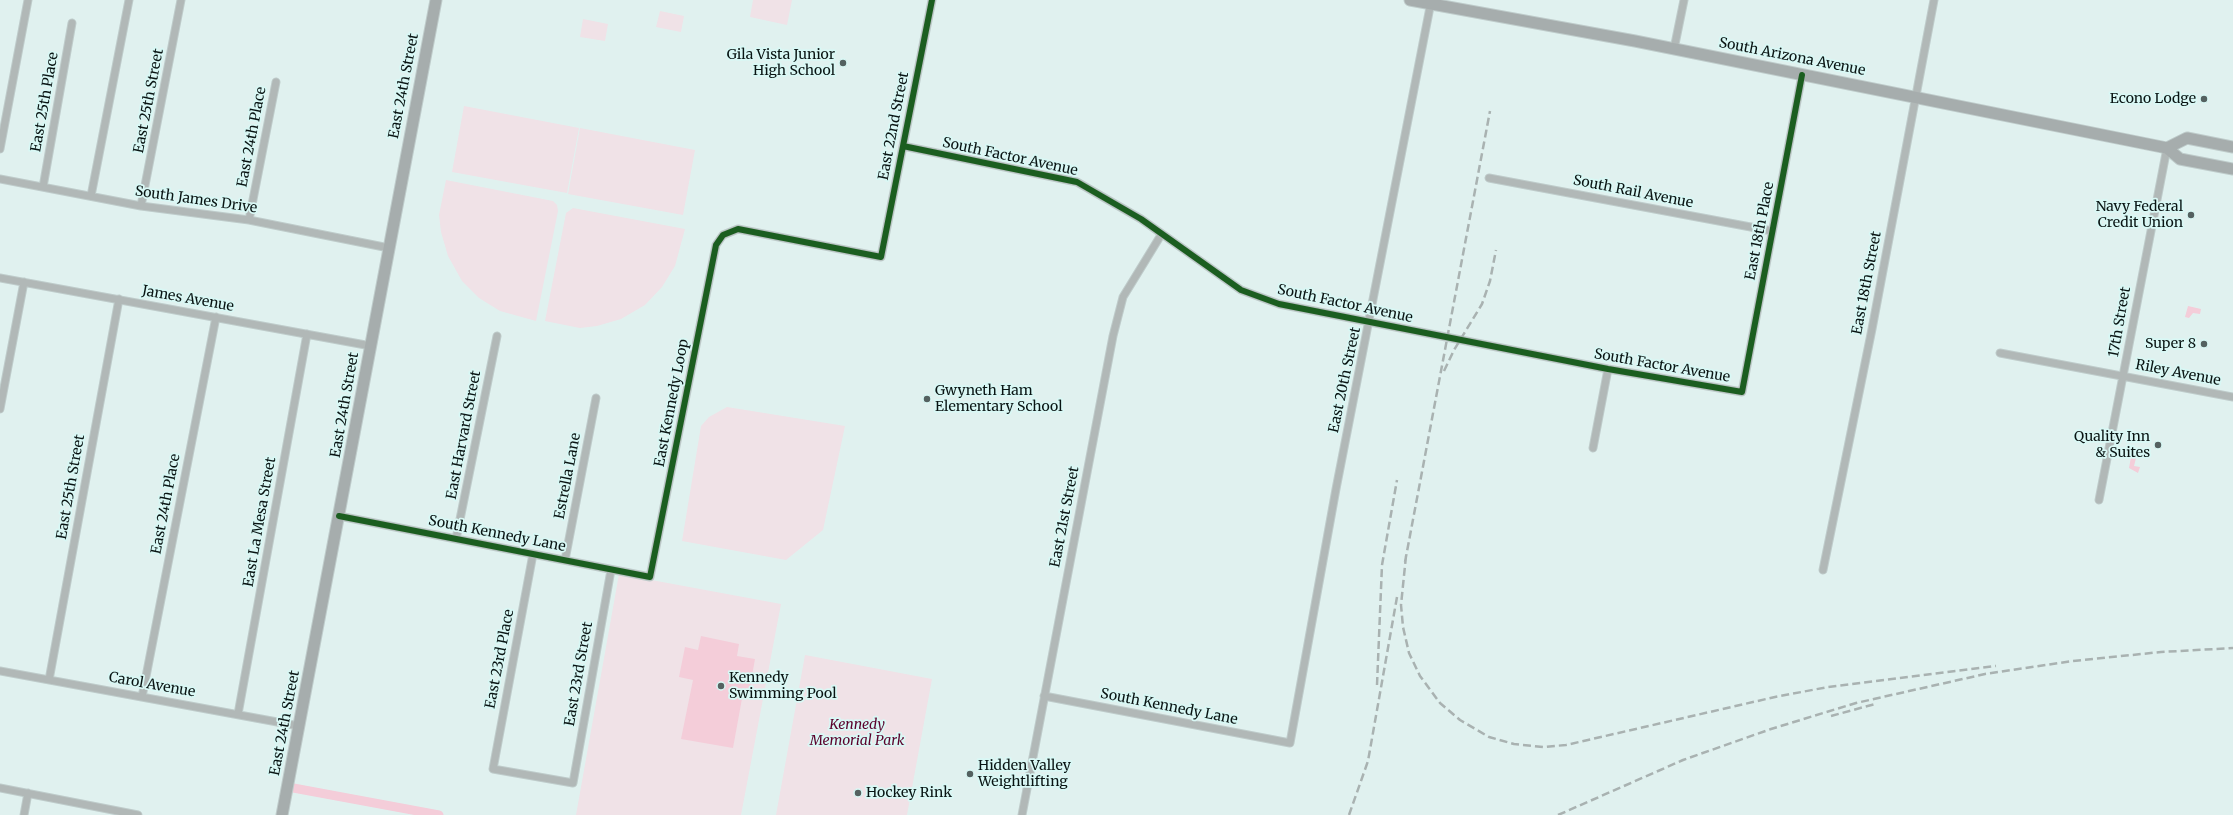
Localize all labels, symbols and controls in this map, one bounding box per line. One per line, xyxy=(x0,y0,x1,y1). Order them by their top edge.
street label: East 24th Street xyxy=(386,32,422,140)
street label: South Arizona Avenue xyxy=(1717,35,1867,79)
street label: East 25th Street xyxy=(131,47,167,155)
place label: Gila Vista Junior High School xyxy=(727,47,835,80)
street label: East 25th Place xyxy=(28,51,62,153)
marker: Gila Vista Junior High School xyxy=(838,58,848,68)
street label: East 22nd Street xyxy=(875,70,913,182)
street label: East 24th Place xyxy=(234,85,270,189)
place label: Econo Lodge xyxy=(2110,91,2196,107)
marker: Econo Lodge xyxy=(2199,94,2209,104)
street label: South Factor Avenue xyxy=(941,134,1079,180)
street label: South Rail Avenue xyxy=(1572,172,1694,212)
street label: East 18th Place xyxy=(1742,180,1778,282)
street label: South James Drive xyxy=(134,183,258,217)
place label: Navy Federal Credit Union xyxy=(2096,199,2183,232)
marker: Navy Federal Credit Union xyxy=(2186,210,2196,220)
street label: East 18th Street xyxy=(1849,230,1885,336)
street label: South Factor Avenue xyxy=(1276,281,1414,327)
street label: James Avenue xyxy=(141,283,235,315)
street label: 17th Street xyxy=(2106,285,2134,359)
street label: East 20th Street xyxy=(1326,326,1364,434)
place label: Super 8 xyxy=(2145,336,2196,352)
street label: East Kennedy Loop xyxy=(651,338,693,468)
marker: Super 8 xyxy=(2199,339,2209,349)
street label: South Factor Avenue xyxy=(1593,346,1731,386)
street label: East 24th Street xyxy=(327,351,363,459)
street label: Riley Avenue xyxy=(2134,357,2222,389)
street label: East Harvard Street xyxy=(443,369,485,501)
place label: Gwyneth Ham Elementary School xyxy=(935,383,1063,416)
marker: Gwyneth Ham Elementary School xyxy=(922,394,932,404)
place label: Quality Inn & Suites xyxy=(2074,429,2150,462)
street label: Estrella Lane xyxy=(551,431,585,521)
street label: East 25th Street xyxy=(54,433,88,541)
marker: Quality Inn & Suites xyxy=(2153,440,2163,450)
street label: East 24th Place xyxy=(148,452,184,556)
street label: East La Mesa Street xyxy=(240,456,280,588)
street label: East 21st Street xyxy=(1047,465,1083,569)
street label: South Kennedy Lane xyxy=(427,512,567,556)
street label: East 23rd Place xyxy=(482,608,518,710)
street label: East 23rd Street xyxy=(562,620,596,728)
street label: Carol Avenue xyxy=(107,669,197,701)
street label: East 24th Street xyxy=(267,669,303,777)
place label: Kennedy Swimming Pool xyxy=(729,670,836,702)
marker: Kennedy Swimming Pool xyxy=(716,681,726,691)
street label: South Kennedy Lane xyxy=(1099,685,1239,729)
park label: Kennedy Memorial Park xyxy=(810,717,904,750)
place label: Hidden Valley Weightlifting xyxy=(978,758,1071,790)
marker: Hidden Valley Weightlifting xyxy=(965,769,975,779)
place label: Hockey Rink xyxy=(866,785,952,801)
marker: Hockey Rink xyxy=(853,788,863,798)

